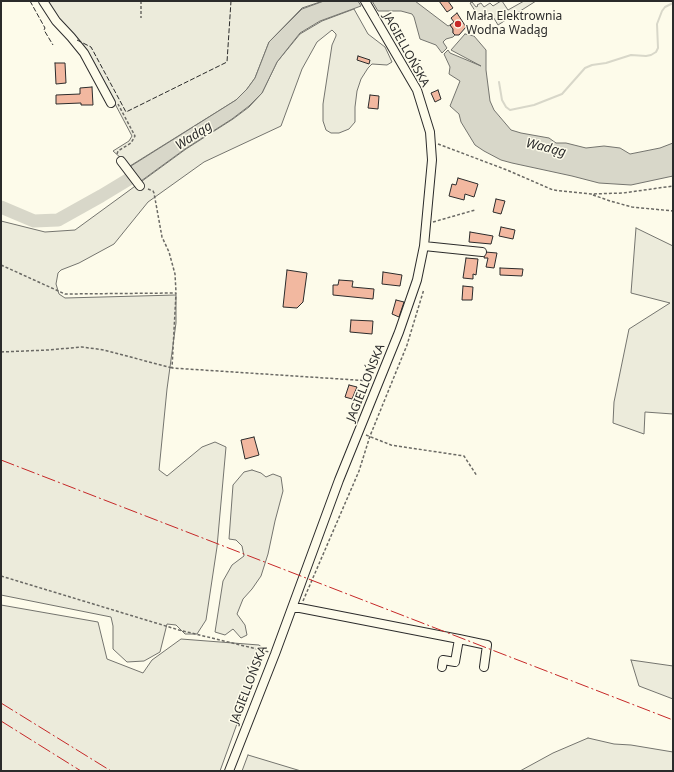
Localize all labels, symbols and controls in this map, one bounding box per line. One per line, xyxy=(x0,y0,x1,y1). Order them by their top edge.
street label: JAGIELLOŃSKA xyxy=(380,10,432,90)
place label: Mała Elektrownia Wodna Wadąg xyxy=(466,10,562,38)
marker: Mała Elektrownia Wodna Wadąg xyxy=(453,19,463,29)
water label: Wadąg xyxy=(173,118,215,154)
water label: Wadąg xyxy=(524,136,568,160)
street label: JAGIELLOŃSKA xyxy=(344,342,388,424)
street label: JAGIELLOŃSKA xyxy=(227,644,271,726)

